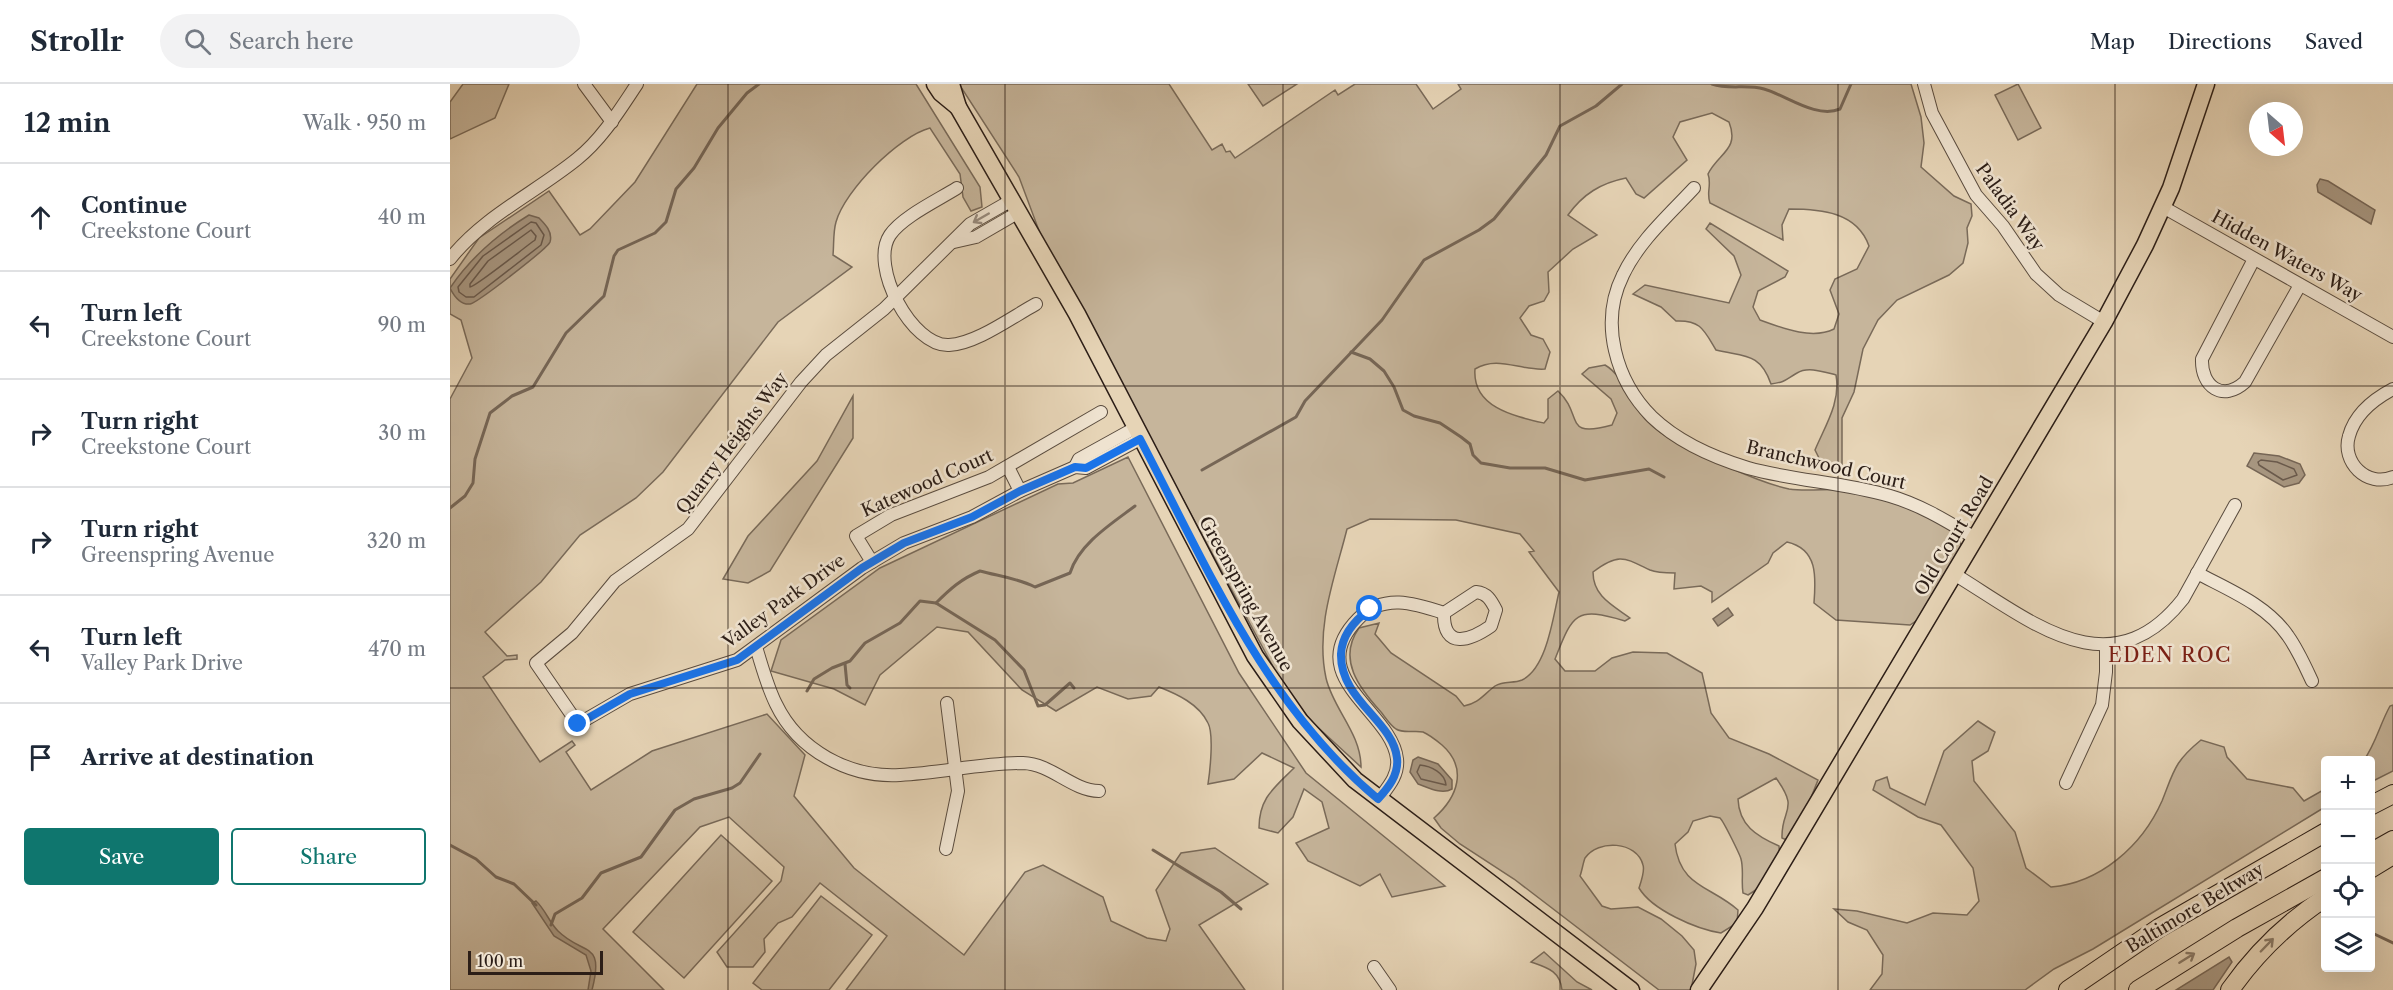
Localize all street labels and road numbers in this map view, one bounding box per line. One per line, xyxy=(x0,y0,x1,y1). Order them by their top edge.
street label: Paladia Way xyxy=(1971,159,2050,256)
street label: Hidden Waters Way xyxy=(2208,205,2367,307)
street label: Quarry Heights Way xyxy=(672,367,793,518)
street label: Branchwood Court xyxy=(1744,436,1909,494)
street label: Katewood Court xyxy=(858,444,997,522)
street label: Old Court Road xyxy=(1910,472,1998,600)
street label: Greenspring Avenue xyxy=(1194,513,1298,675)
street label: Valley Park Drive xyxy=(718,549,849,653)
street label: Baltimore Beltway xyxy=(2122,858,2269,958)

